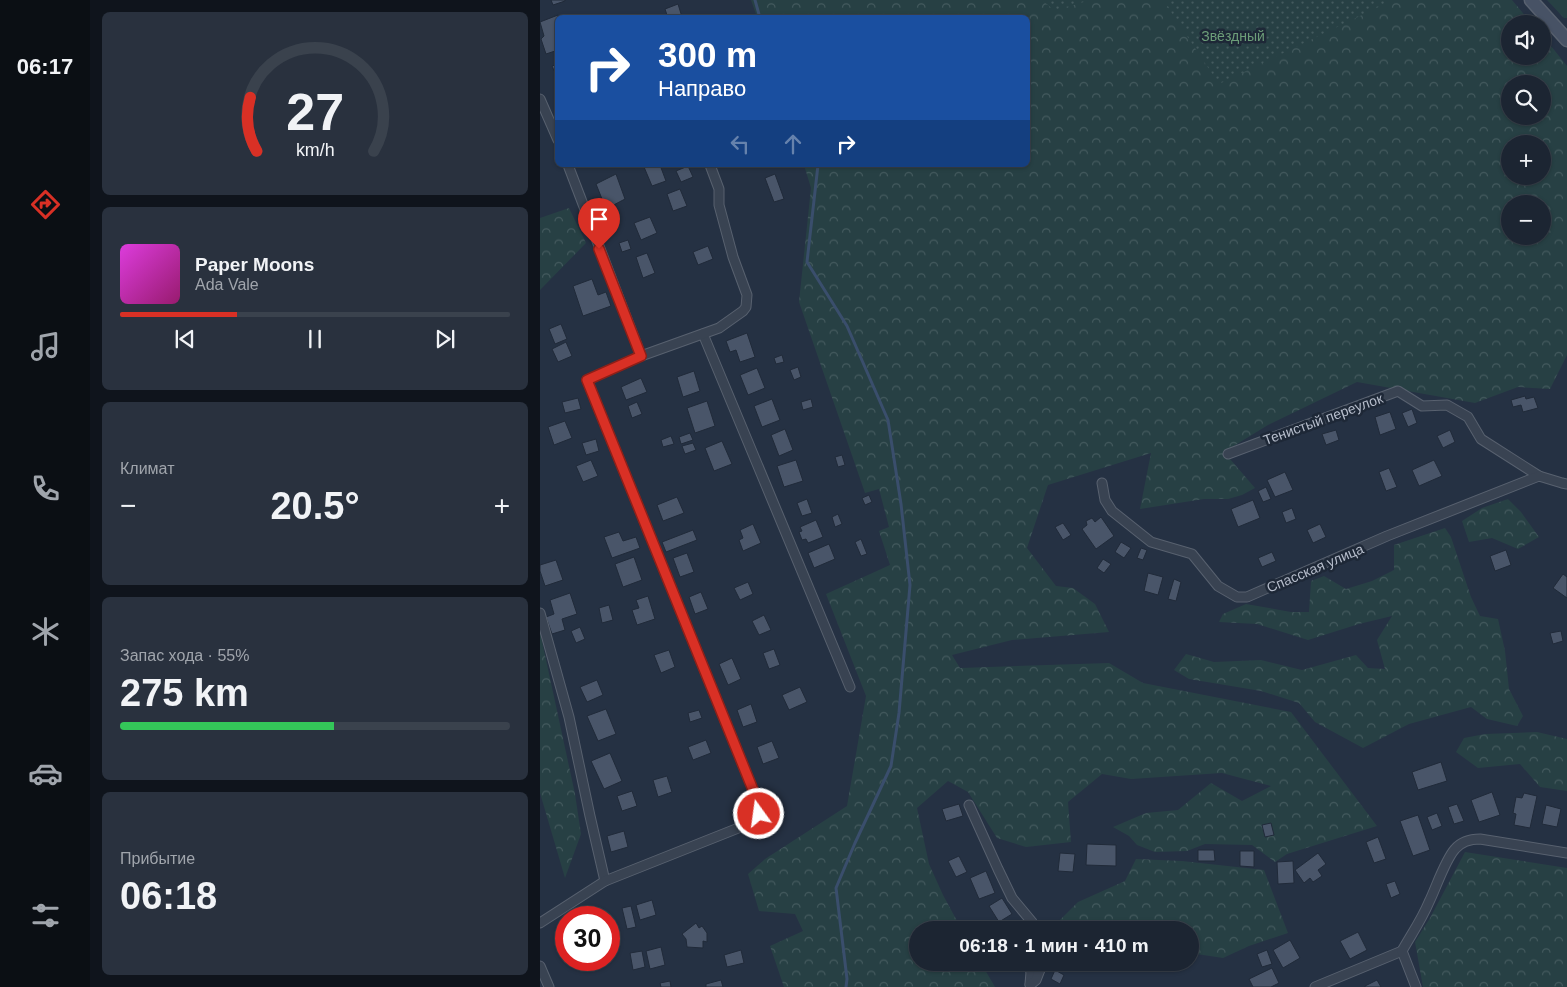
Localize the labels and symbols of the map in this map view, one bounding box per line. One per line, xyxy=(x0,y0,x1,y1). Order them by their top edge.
park label: Звёздный xyxy=(1201,28,1265,44)
pin xyxy=(578,198,620,249)
street label: Тенистый переулок xyxy=(1261,390,1386,448)
street label: Спасская улица xyxy=(1264,540,1366,596)
position arrow xyxy=(732,787,784,839)
speed limit sign: 30 xyxy=(555,906,620,971)

